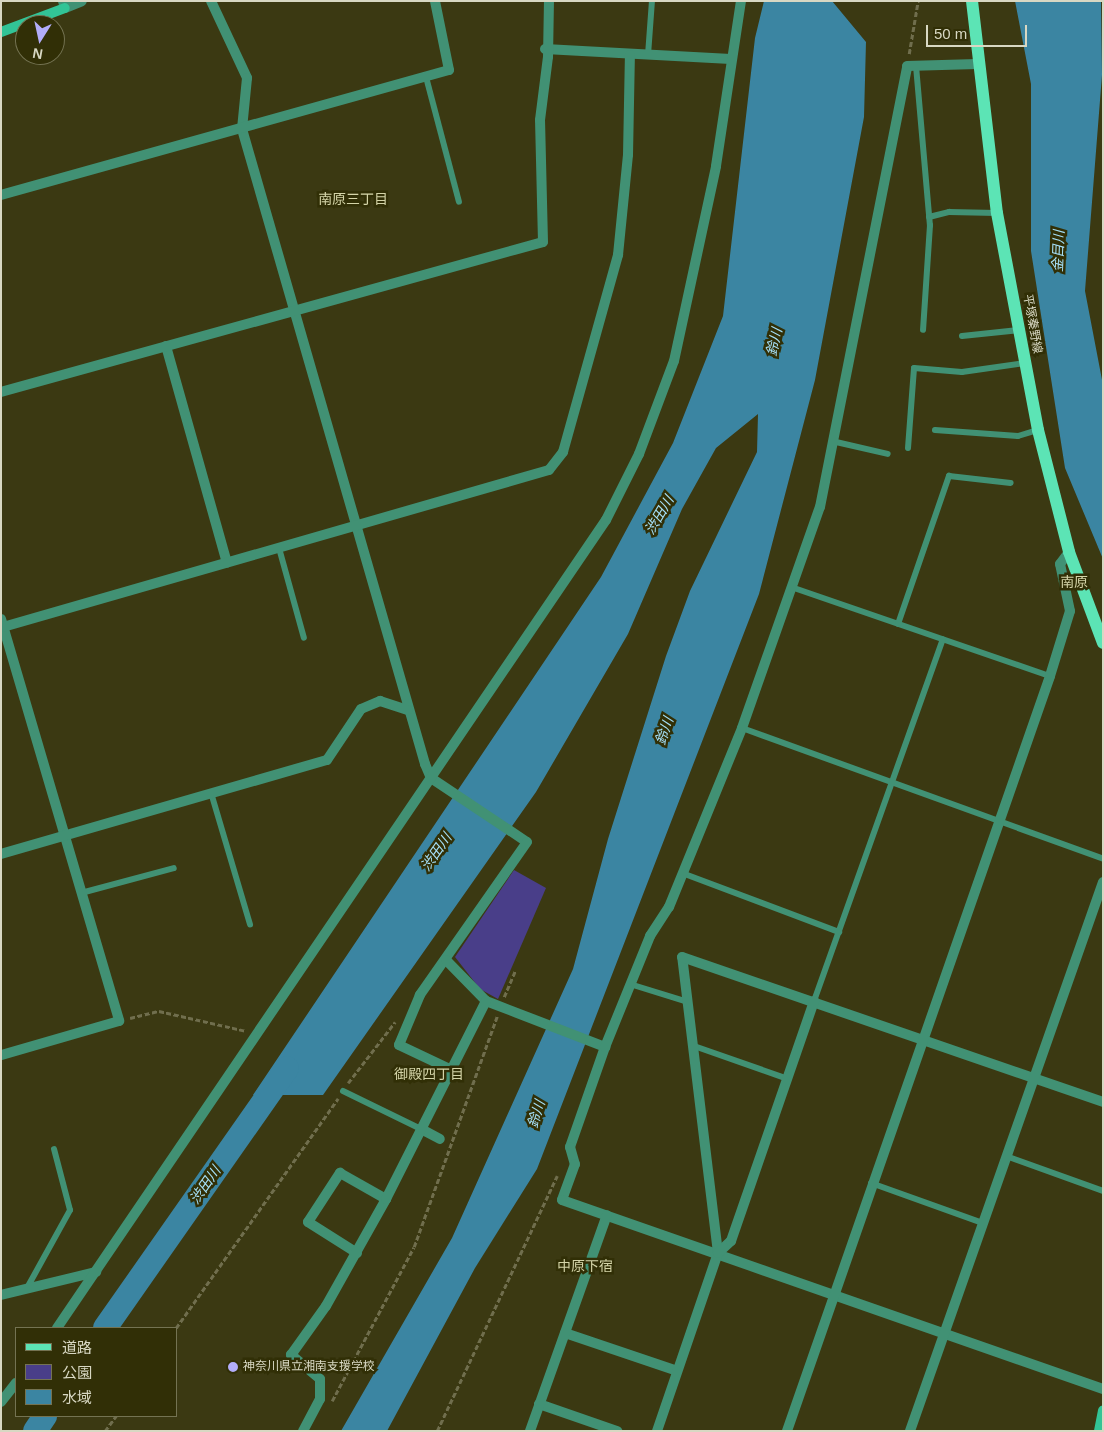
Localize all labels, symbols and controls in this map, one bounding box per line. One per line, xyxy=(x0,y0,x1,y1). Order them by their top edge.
north arrow xyxy=(15,15,65,65)
scale bar xyxy=(929,15,1030,47)
text: 50 m xyxy=(934,25,967,42)
text: N xyxy=(31,45,44,63)
district label: 南原三丁目 xyxy=(318,191,388,207)
water label: 金目川 xyxy=(1049,230,1067,272)
street label: 平塚秦野線 xyxy=(1020,293,1044,355)
water label: 鈴川 xyxy=(763,326,785,358)
water label: 渋田川 xyxy=(641,493,677,537)
district label: 南原 xyxy=(1060,574,1088,590)
water label: 鈴川 xyxy=(651,715,677,747)
water label: 渋田川 xyxy=(417,830,455,874)
district label: 御殿四丁目 xyxy=(394,1066,464,1082)
water label: 鈴川 xyxy=(524,1098,548,1130)
water label: 渋田川 xyxy=(186,1163,224,1207)
district label: 中原下宿 xyxy=(557,1258,613,1274)
legend xyxy=(15,1327,178,1417)
text: 道路 xyxy=(62,1339,92,1356)
place label: 神奈川県立湘南支援学校 xyxy=(243,1360,375,1374)
marker: 神奈川県立湘南支援学校 xyxy=(227,1361,239,1373)
text: 公園 xyxy=(62,1364,92,1381)
text: 水域 xyxy=(62,1389,92,1406)

